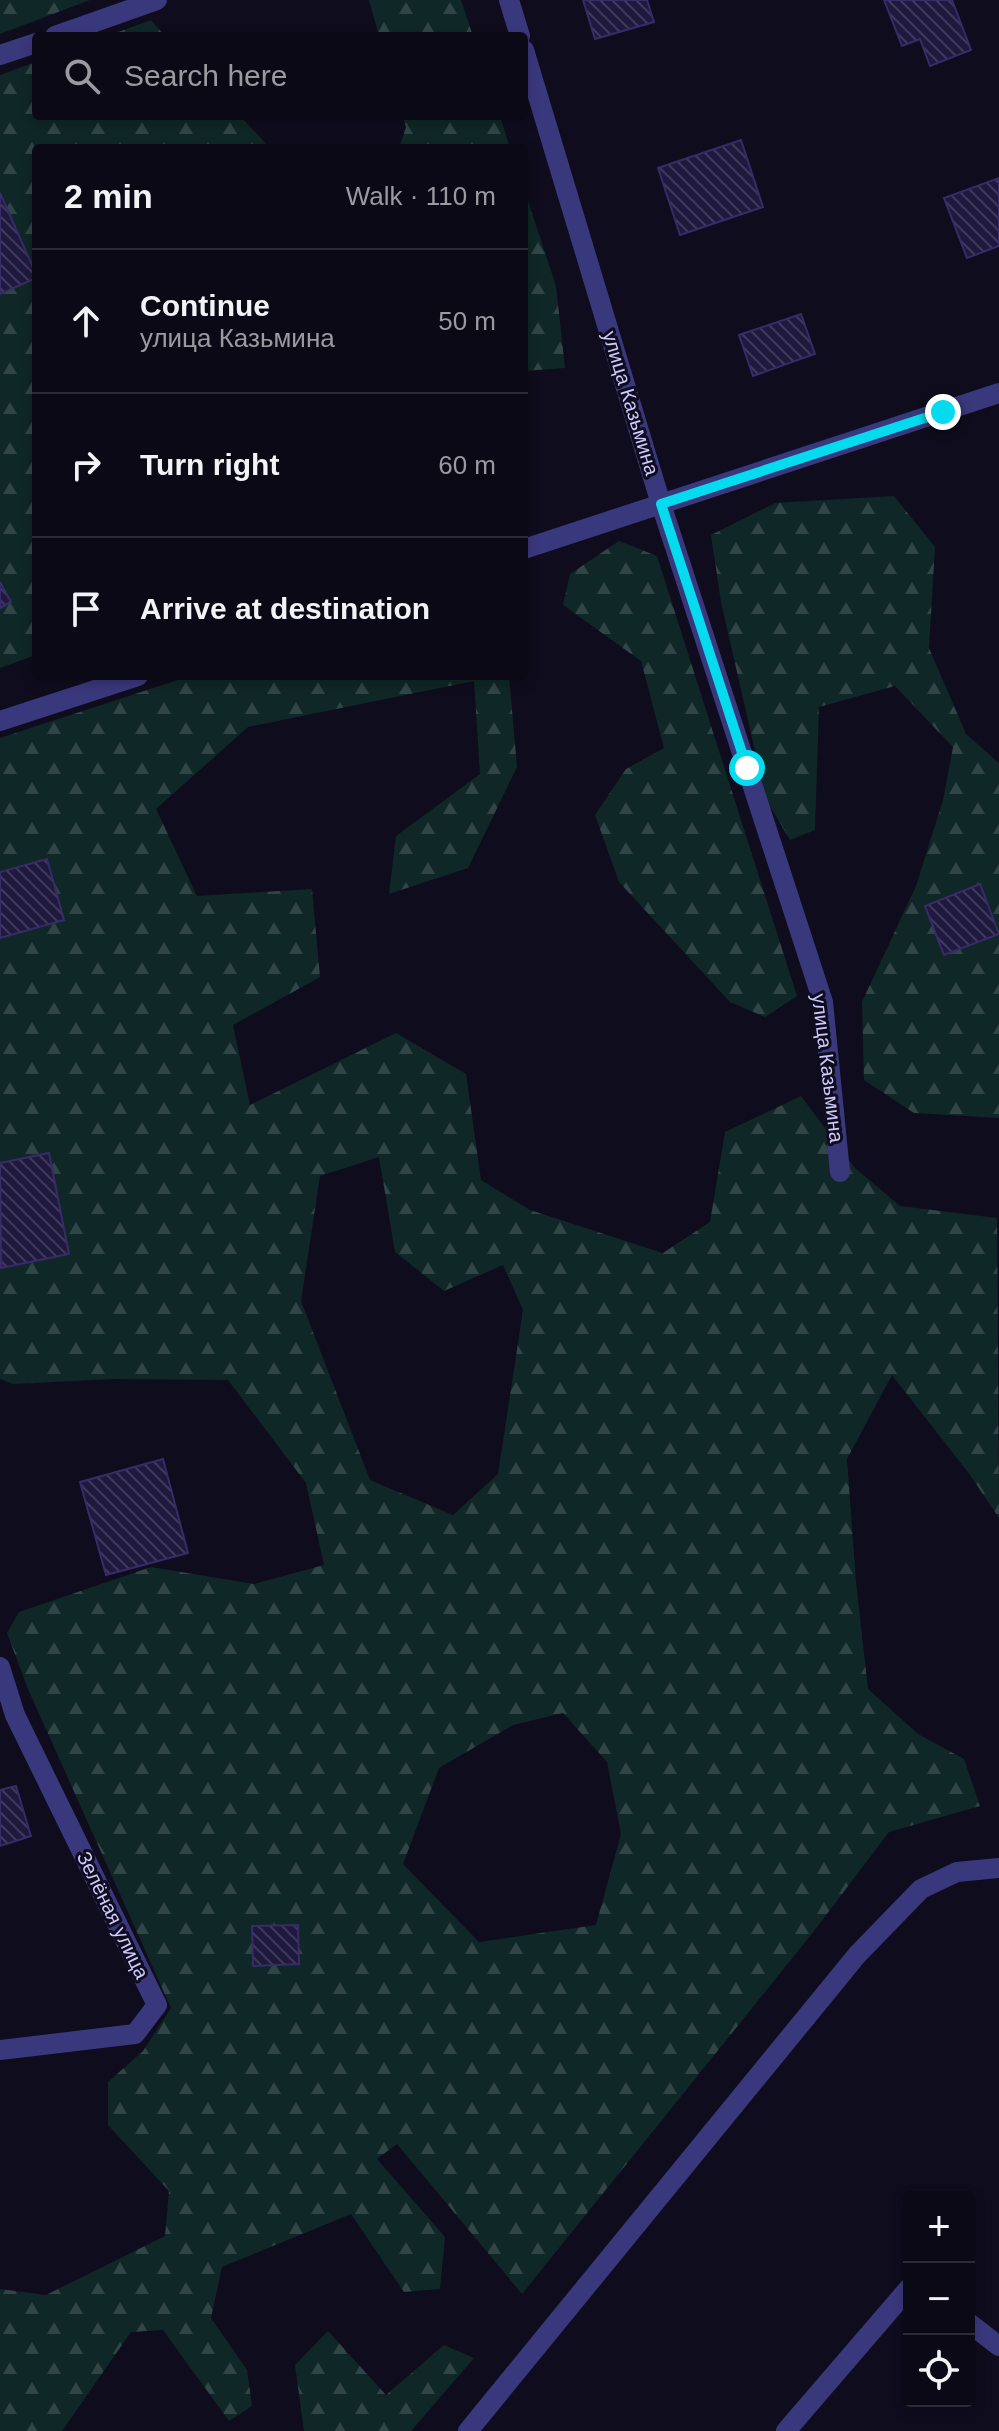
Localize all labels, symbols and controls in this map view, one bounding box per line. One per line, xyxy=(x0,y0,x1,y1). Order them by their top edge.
search box xyxy=(32,32,528,120)
icon: search xyxy=(60,54,104,98)
text: Search here xyxy=(124,59,287,92)
text: 2 min xyxy=(64,177,153,215)
text: Walk · 110 m xyxy=(346,181,496,211)
text: Continue xyxy=(140,289,270,322)
icon: ahead xyxy=(64,299,108,343)
text: 50 m xyxy=(438,306,496,336)
text: улица Казьмина xyxy=(140,323,335,353)
street label: улица Казьмина xyxy=(599,328,664,479)
route end xyxy=(925,394,961,430)
icon: right xyxy=(64,443,108,487)
text: Turn right xyxy=(140,448,279,481)
text: 60 m xyxy=(438,450,496,480)
icon: arrive xyxy=(64,587,108,631)
text: Arrive at destination xyxy=(140,592,430,625)
route start xyxy=(729,750,765,786)
street label: улица Казьмина xyxy=(808,992,848,1145)
street label: Зелёная улица xyxy=(73,1848,154,1983)
map controls xyxy=(903,2191,975,2407)
button: + xyxy=(903,2191,975,2263)
button: − xyxy=(903,2263,975,2335)
button: locate xyxy=(903,2335,975,2407)

